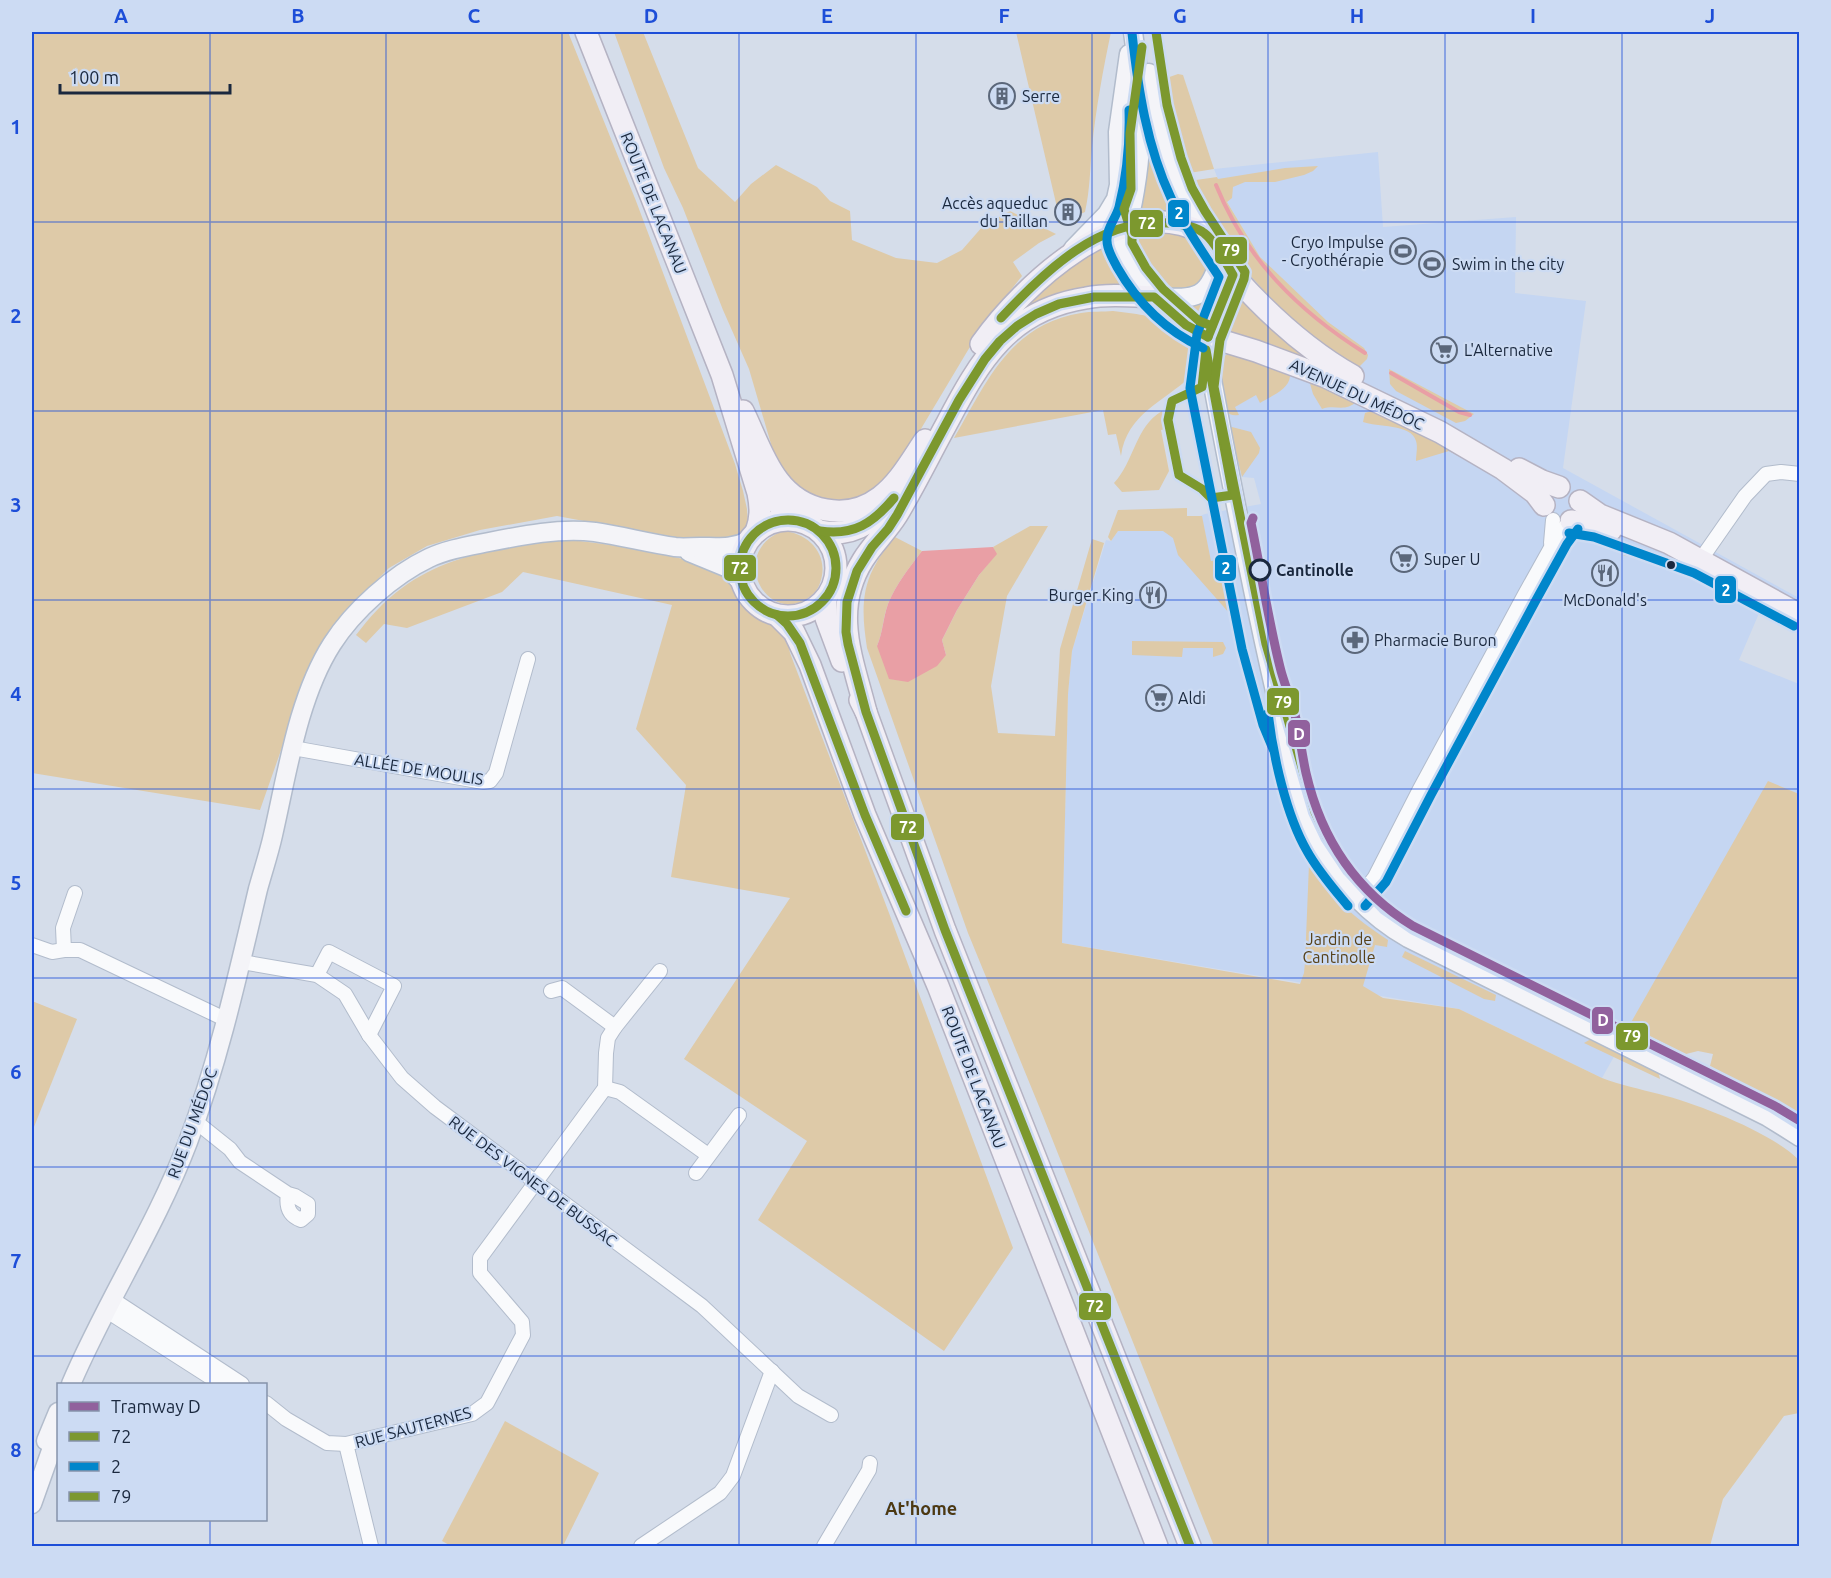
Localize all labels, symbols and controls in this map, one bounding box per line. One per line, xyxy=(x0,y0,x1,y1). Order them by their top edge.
text: A xyxy=(114,4,128,27)
text: B xyxy=(291,4,305,27)
text: C xyxy=(468,4,481,27)
text: D xyxy=(644,4,658,27)
text: E xyxy=(821,4,833,27)
text: F xyxy=(998,4,1010,27)
text: G xyxy=(1173,4,1187,27)
text: H xyxy=(1350,4,1364,27)
text: I xyxy=(1530,4,1536,27)
text: J xyxy=(1705,4,1715,27)
scale bar xyxy=(60,57,230,95)
text: 100 m xyxy=(69,67,119,87)
building icon: Serre xyxy=(987,81,1017,111)
place label: Serre xyxy=(1022,87,1060,105)
text: 1 xyxy=(10,115,22,138)
street label: ROUTE DE LACANAU xyxy=(617,130,691,276)
place label: Accès aqueduc du Taillan xyxy=(942,194,1049,230)
building icon: Accès aqueduc du Taillan xyxy=(1053,197,1083,227)
line badge: 2 xyxy=(1167,199,1190,228)
text: 2 xyxy=(1174,204,1184,222)
line badge: 72 xyxy=(1129,209,1164,238)
text: 72 xyxy=(1138,214,1156,232)
place label: Cryo Impulse - Cryothérapie xyxy=(1282,233,1384,269)
line badge: 79 xyxy=(1214,236,1248,265)
sports icon: Cryo Impulse - Cryothérapie xyxy=(1388,236,1418,266)
text: 79 xyxy=(1222,241,1240,259)
sports icon: Swim in the city xyxy=(1417,249,1447,279)
place label: Swim in the city xyxy=(1452,255,1564,273)
text: 2 xyxy=(10,304,22,327)
supermarket icon: L'Alternative xyxy=(1429,335,1459,365)
place label: L'Alternative xyxy=(1464,341,1553,359)
street label: AVENUE DU MÉDOC xyxy=(1287,353,1428,433)
text: 3 xyxy=(10,493,22,516)
supermarket icon: Super U xyxy=(1389,544,1419,574)
place label: Super U xyxy=(1424,550,1480,568)
line badge: 72 xyxy=(723,554,757,582)
line badge: 2 xyxy=(1214,554,1237,582)
restaurant icon: McDonald's xyxy=(1590,558,1620,588)
text: 72 xyxy=(731,559,749,577)
text: 2 xyxy=(1221,559,1231,577)
marker: Cantinolle xyxy=(1249,559,1271,581)
unlabelled marker xyxy=(1665,559,1677,571)
place label: Cantinolle xyxy=(1276,561,1354,579)
line badge: 2 xyxy=(1714,575,1737,604)
restaurant icon: Burger King xyxy=(1138,580,1168,610)
text: 2 xyxy=(1721,581,1731,599)
place label: Burger King xyxy=(1049,586,1134,604)
place label: McDonald's xyxy=(1563,591,1647,609)
pharmacy icon: Pharmacie Buron xyxy=(1340,625,1370,655)
place label: Pharmacie Buron xyxy=(1374,631,1497,649)
text: 4 xyxy=(10,682,22,705)
supermarket icon: Aldi xyxy=(1144,683,1174,713)
line badge: 79 xyxy=(1266,687,1300,716)
place label: Aldi xyxy=(1178,689,1206,707)
text: 79 xyxy=(1274,693,1292,711)
line badge: D xyxy=(1287,719,1311,748)
text: D xyxy=(1293,725,1305,743)
street label: ALLÉE DE MOULIS xyxy=(353,748,485,788)
line badge: 72 xyxy=(890,813,925,841)
text: 72 xyxy=(899,818,917,836)
text: 5 xyxy=(10,871,22,894)
park label: Jardin de Cantinolle xyxy=(1302,930,1376,966)
street label: ROUTE DE LACANAU xyxy=(939,1003,1009,1151)
line badge: D xyxy=(1591,1006,1614,1035)
text: D xyxy=(1597,1011,1609,1029)
line badge: 79 xyxy=(1615,1022,1649,1051)
text: 79 xyxy=(1623,1027,1641,1045)
text: 6 xyxy=(10,1060,22,1083)
street label: RUE DU MÉDOC xyxy=(162,1065,220,1180)
street label: RUE DES VIGNES DE BUSSAC xyxy=(446,1112,620,1250)
text: 7 xyxy=(10,1249,22,1272)
line badge: 72 xyxy=(1078,1292,1112,1321)
text: 72 xyxy=(1086,1297,1104,1315)
legend xyxy=(57,1383,267,1521)
text: Tramway D xyxy=(111,1396,201,1416)
street label: RUE SAUTERNES xyxy=(353,1403,473,1451)
text: 72 xyxy=(111,1426,131,1446)
text: 8 xyxy=(10,1438,22,1461)
text: 2 xyxy=(111,1456,121,1476)
text: 79 xyxy=(111,1486,131,1506)
district label: At'home xyxy=(885,1498,957,1518)

